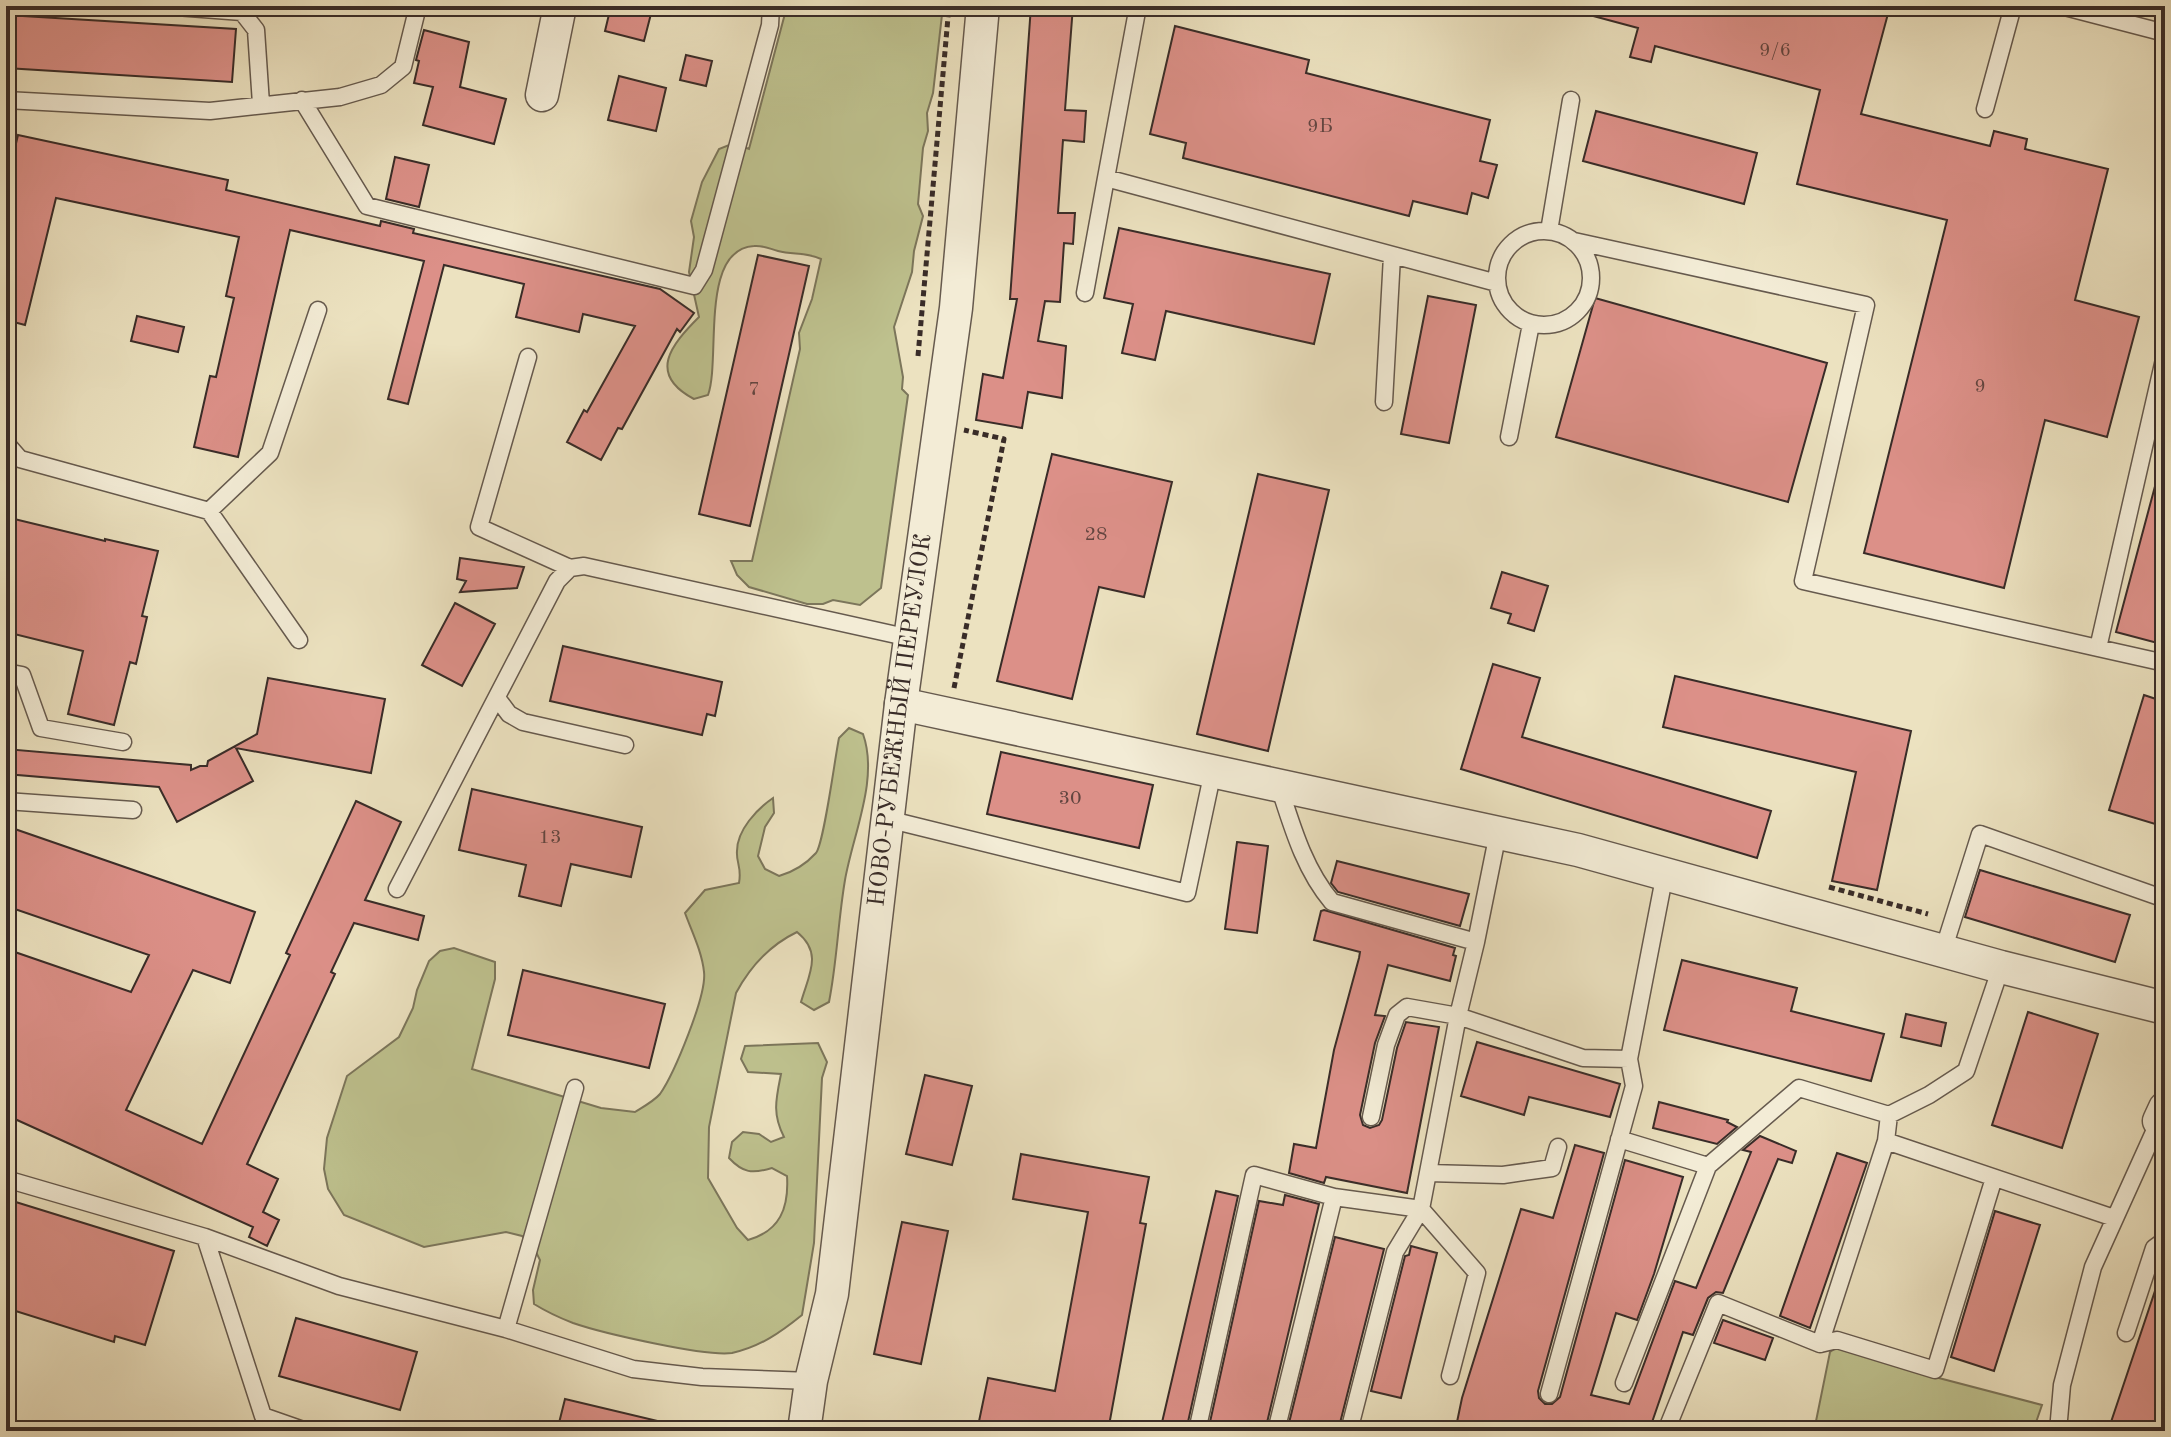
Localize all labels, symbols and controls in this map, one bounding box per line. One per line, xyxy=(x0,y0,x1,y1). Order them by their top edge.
house number: 9/6 xyxy=(1759,41,1791,61)
house number: 9Б xyxy=(1307,117,1333,137)
house number: 9 xyxy=(1974,377,1986,397)
house number: 7 xyxy=(748,380,760,400)
house number: 28 xyxy=(1084,525,1108,545)
street label: НОВО-РУБЕЖНЫЙ ПЕРЕУЛОК xyxy=(865,532,937,908)
house number: 30 xyxy=(1058,789,1082,809)
house number: 13 xyxy=(538,828,562,848)

